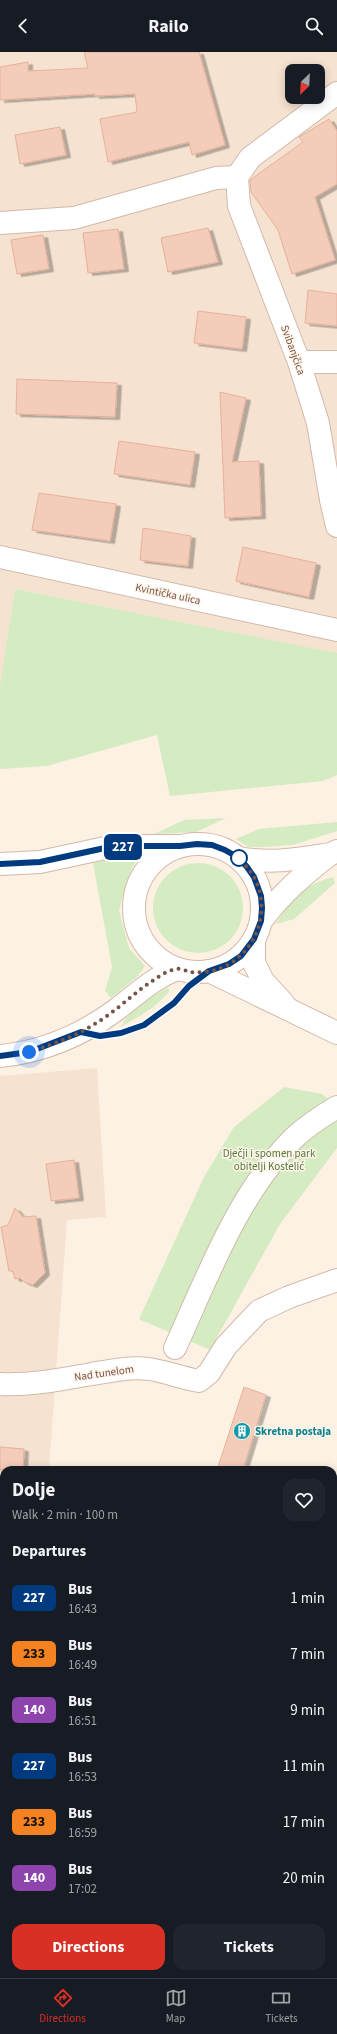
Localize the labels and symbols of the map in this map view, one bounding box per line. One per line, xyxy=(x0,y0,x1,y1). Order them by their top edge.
north arrow xyxy=(285,64,325,104)
street label: Svibanjčica xyxy=(277,323,309,377)
street label: Kvintička ulica xyxy=(134,580,202,608)
line badge: 227 xyxy=(100,834,146,860)
unlabelled marker xyxy=(230,849,248,867)
your location xyxy=(19,1042,39,1062)
park label: Dječji i spomen park obitelji Kostelić xyxy=(223,1146,316,1174)
street label: Nad tunelom xyxy=(73,1361,135,1385)
building icon: Skretna postaja xyxy=(232,1421,252,1441)
place label: Skretna postaja xyxy=(255,1424,331,1439)

